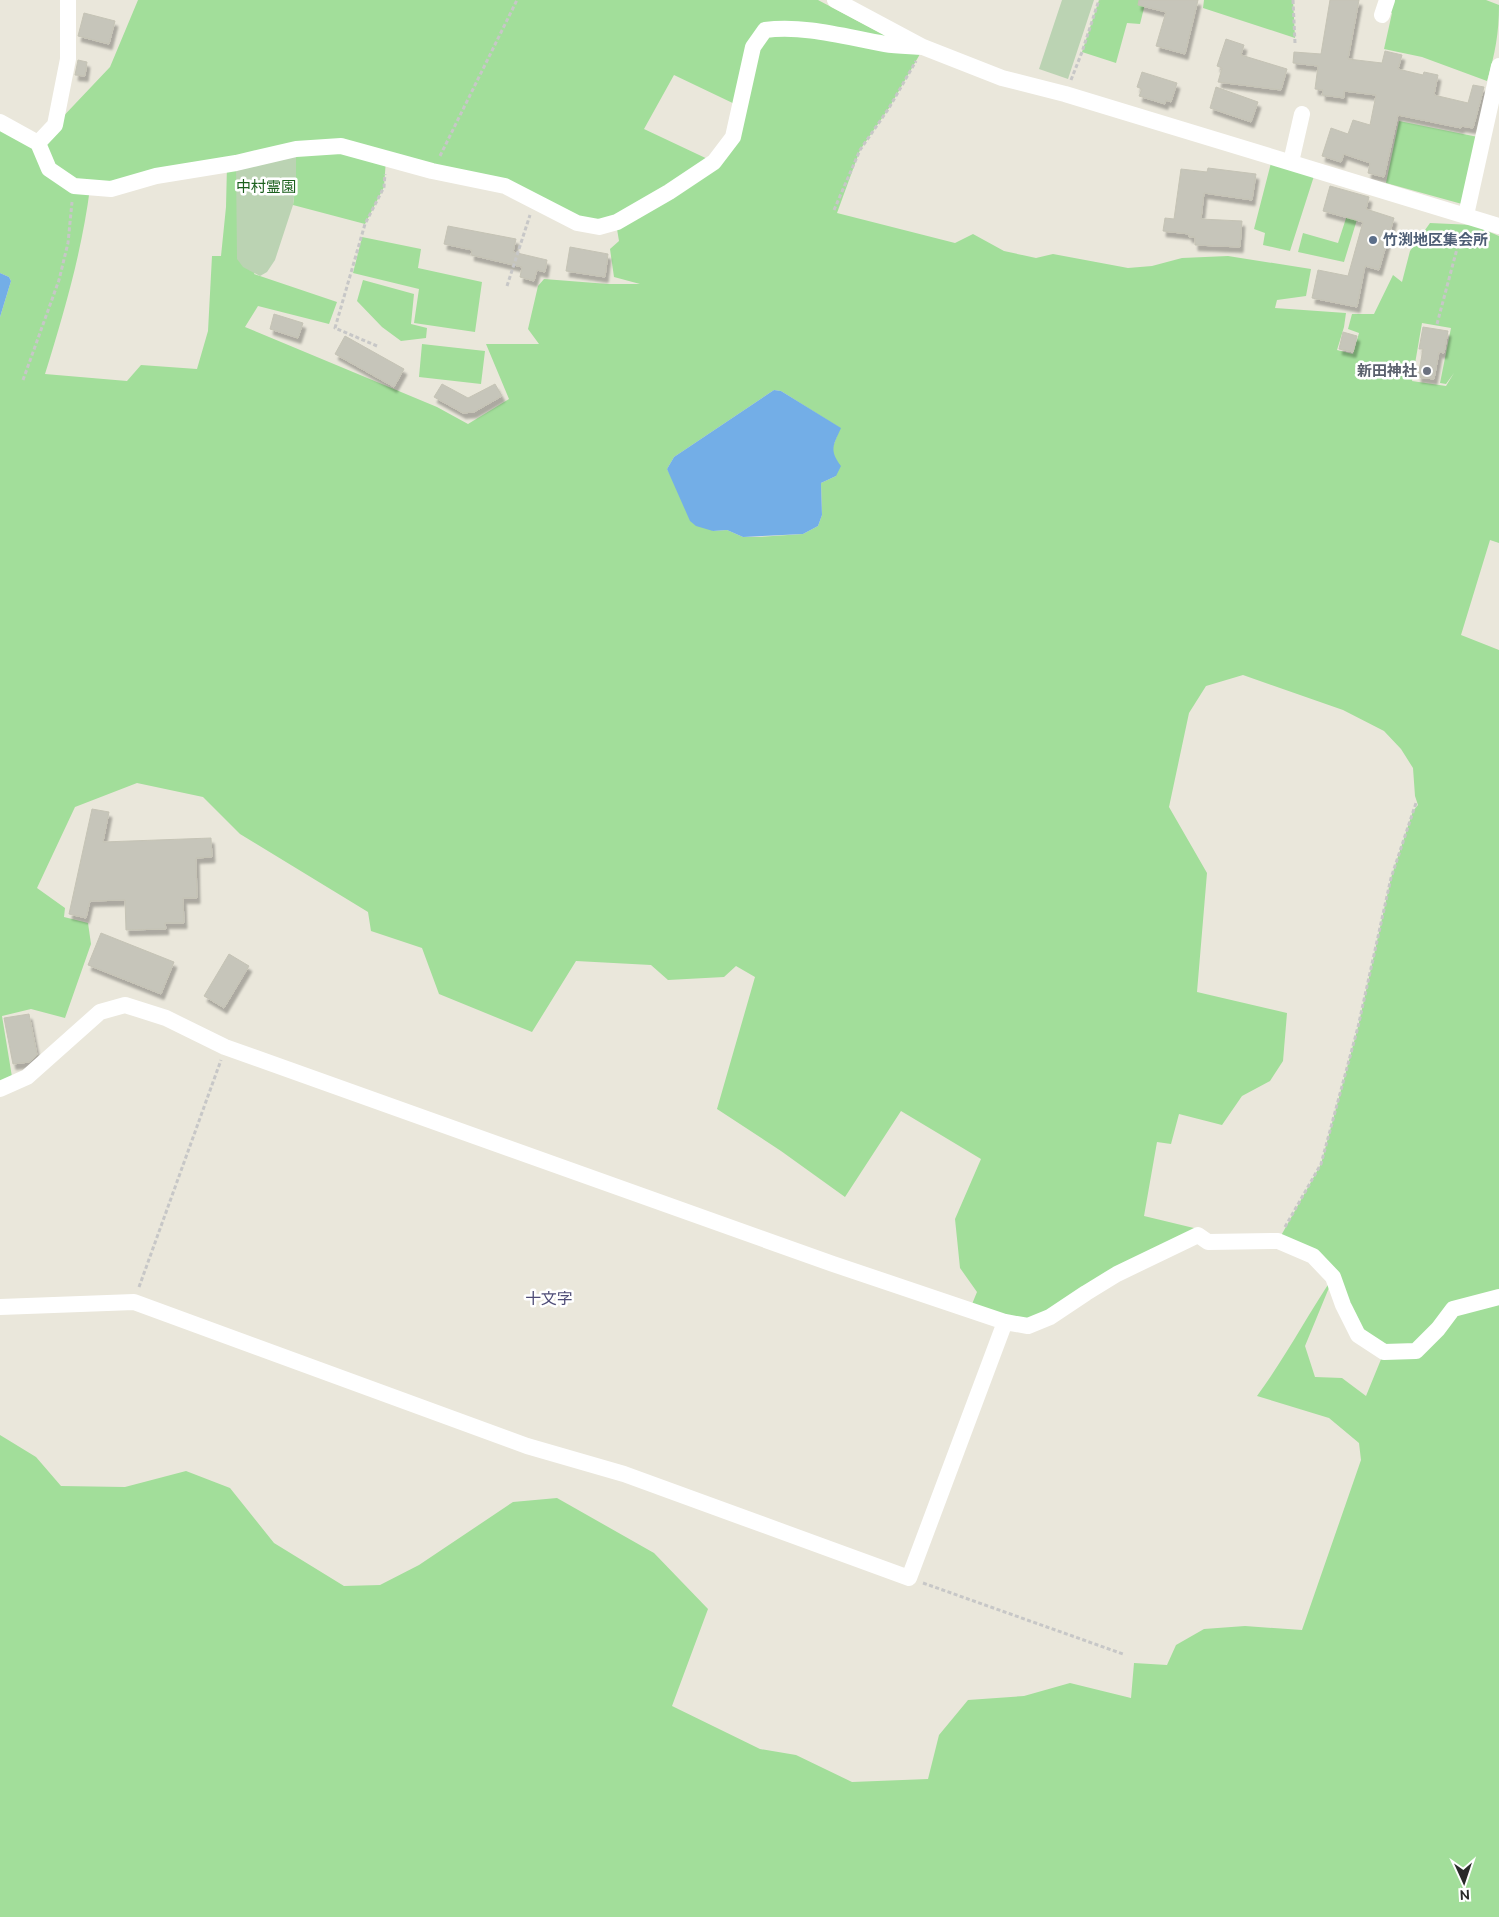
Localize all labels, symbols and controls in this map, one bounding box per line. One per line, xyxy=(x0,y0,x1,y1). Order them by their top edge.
park label: 中村霊園 xyxy=(236,178,296,195)
place label: 竹渕地区集会所 xyxy=(1383,231,1488,248)
marker: 竹渕地区集会所 xyxy=(1367,234,1379,246)
place label: 新田神社 xyxy=(1357,362,1417,379)
marker: 新田神社 xyxy=(1421,365,1433,377)
district label: 十文字 xyxy=(525,1289,573,1307)
north arrow xyxy=(1439,1857,1489,1907)
text: N xyxy=(1459,1887,1470,1903)

